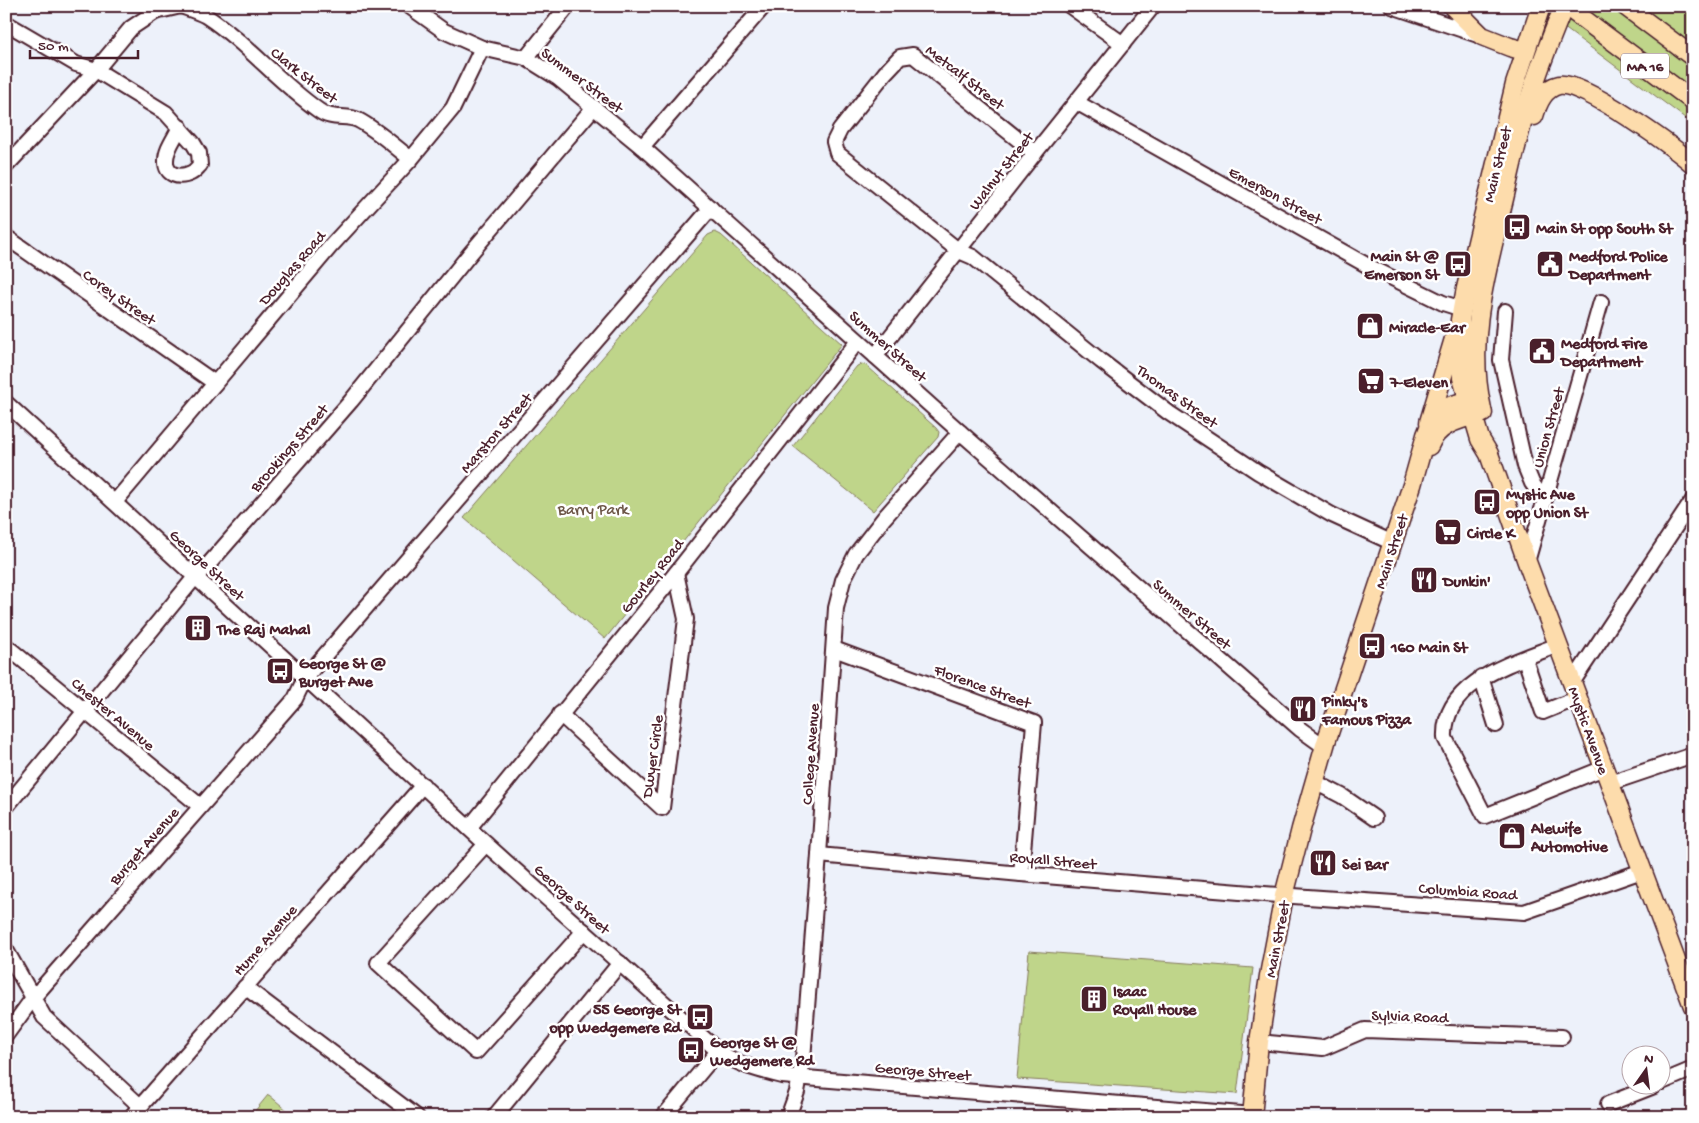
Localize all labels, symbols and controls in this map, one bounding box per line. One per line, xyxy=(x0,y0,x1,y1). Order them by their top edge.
scale bar xyxy=(30,28,138,60)
text: 50 m xyxy=(38,38,69,56)
street label: Metcalf Street xyxy=(921,42,1008,116)
street label: Clark Street xyxy=(265,45,342,110)
street label: Summer Street xyxy=(536,45,627,120)
road number: MA 16 xyxy=(1621,54,1669,78)
street label: Main Street xyxy=(1481,124,1518,205)
street label: Walnut Street xyxy=(966,128,1040,215)
street label: Emerson Street xyxy=(1224,164,1325,231)
bus stop icon: Main St opp South St xyxy=(1502,212,1532,242)
place label: Main St opp South St xyxy=(1536,221,1674,240)
street label: Douglas Road xyxy=(256,227,332,311)
place label: Medford Police Department xyxy=(1567,248,1668,286)
place label: Main St @ Emerson St xyxy=(1364,249,1440,286)
bus stop icon: Main St @ Emerson St xyxy=(1443,249,1473,279)
public building icon: Medford Police Department xyxy=(1535,249,1565,279)
street label: Corey Street xyxy=(78,267,160,332)
street label: Summer Street xyxy=(844,308,931,388)
shop icon: Miracle-Ear xyxy=(1355,311,1385,341)
place label: Miracle-Ear xyxy=(1389,320,1467,339)
place label: Medford Fire Department xyxy=(1559,335,1648,373)
public building icon: Medford Fire Department xyxy=(1527,336,1557,366)
street label: Thomas Street xyxy=(1131,361,1221,434)
supermarket icon: 7-Eleven xyxy=(1356,366,1386,396)
place label: 7-Eleven xyxy=(1389,375,1448,394)
street label: Union Street xyxy=(1530,384,1571,470)
street label: Marston Street xyxy=(458,389,539,478)
street label: Brookings Street xyxy=(247,400,335,498)
bus stop icon: Mystic Ave opp Union St xyxy=(1472,487,1502,517)
place label: Mystic Ave opp Union St xyxy=(1505,487,1589,524)
park label: Barry Park xyxy=(557,502,630,521)
street label: Main Street xyxy=(1372,511,1415,592)
supermarket icon: Circle K xyxy=(1433,517,1463,547)
place label: Circle K xyxy=(1466,526,1517,545)
street label: George Street xyxy=(164,527,248,607)
street label: Gourley Road xyxy=(618,535,690,618)
restaurant icon: Dunkin' xyxy=(1409,565,1439,595)
place label: Dunkin' xyxy=(1441,574,1491,593)
street label: Summer Street xyxy=(1147,576,1235,656)
building icon: The Raj Mahal xyxy=(183,613,213,643)
place label: The Raj Mahal xyxy=(215,622,311,641)
bus stop icon: 160 Main St xyxy=(1357,631,1387,661)
place label: 160 Main St xyxy=(1390,640,1469,659)
bus stop icon: George St @ Burget Ave xyxy=(265,656,295,686)
place label: George St @ Burget Ave xyxy=(298,656,386,693)
street label: Florence Street xyxy=(930,662,1034,715)
street label: Chester Avenue xyxy=(66,675,158,757)
street label: Mystic Avenue xyxy=(1562,685,1612,778)
restaurant icon: Pinky's Famous Pizza xyxy=(1288,694,1318,724)
place label: Pinky's Famous Pizza xyxy=(1321,694,1412,731)
street label: College Avenue xyxy=(799,702,826,806)
street label: Dwyer Circle xyxy=(639,713,670,800)
street label: Burget Avenue xyxy=(106,804,185,891)
place label: Alewife Automotive xyxy=(1530,820,1609,858)
shop icon: Alewife Automotive xyxy=(1497,821,1527,851)
restaurant icon: Sei Bar xyxy=(1308,848,1338,878)
street label: Royall Street xyxy=(1009,849,1098,876)
place label: Sei Bar xyxy=(1342,857,1390,876)
street label: George Street xyxy=(529,861,614,941)
street label: Columbia Road xyxy=(1418,881,1519,907)
street label: Main Street xyxy=(1263,898,1296,980)
street label: Hume Avenue xyxy=(231,901,303,981)
building icon: Isaac Royall House xyxy=(1079,984,1109,1014)
place label: Isaac Royall House xyxy=(1112,984,1197,1021)
place label: 55 George St opp Wedgemere Rd xyxy=(548,1002,683,1039)
bus stop icon: 55 George St opp Wedgemere Rd xyxy=(685,1002,715,1032)
street label: Sylvia Road xyxy=(1371,1008,1450,1029)
bus stop icon: George St @ Wedgemere Rd xyxy=(676,1035,706,1065)
place label: George St @ Wedgemere Rd xyxy=(709,1035,815,1072)
north arrow xyxy=(1622,1046,1672,1096)
text: N xyxy=(1642,1050,1655,1069)
street label: George Street xyxy=(874,1060,973,1087)

